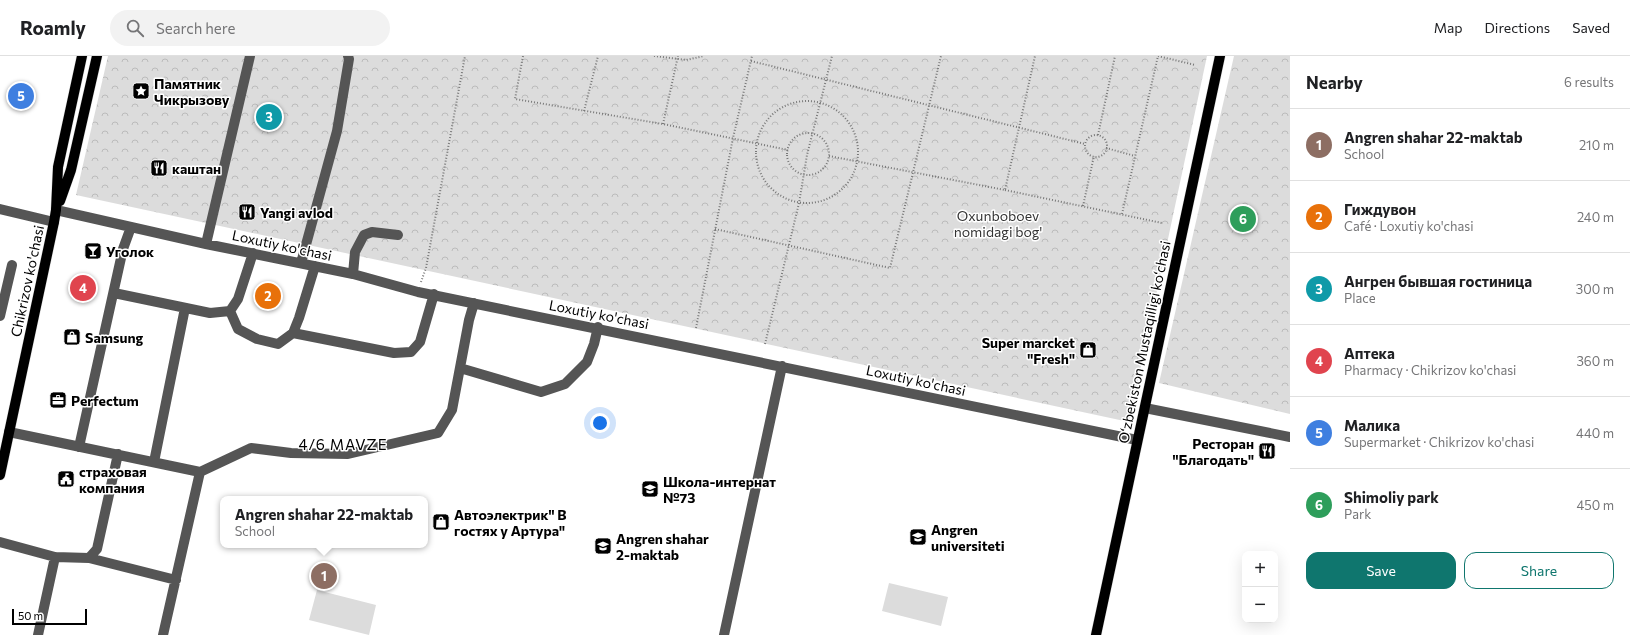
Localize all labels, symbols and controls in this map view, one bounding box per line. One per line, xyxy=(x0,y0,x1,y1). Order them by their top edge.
search box xyxy=(110,10,390,46)
text: Roamly xyxy=(20,16,86,39)
icon: search xyxy=(124,17,146,39)
text: Search here xyxy=(156,19,235,37)
text: Map xyxy=(1434,19,1463,36)
text: Directions xyxy=(1485,19,1550,36)
text: Saved xyxy=(1572,19,1610,36)
text: Nearby xyxy=(1306,72,1363,93)
text: 6 results xyxy=(1564,74,1614,90)
place label: Памятник Чикрызову xyxy=(154,75,230,108)
pin: 5 xyxy=(8,81,34,111)
place icon: Памятник Чикрызову xyxy=(131,81,151,101)
pin: 3 xyxy=(256,102,282,132)
text: Angren shahar 22-maktab xyxy=(1344,128,1523,146)
text: 1 xyxy=(1316,137,1322,153)
text: 210 m xyxy=(1579,137,1614,153)
text: School xyxy=(1344,146,1384,162)
restaurant icon: каштан xyxy=(149,158,169,178)
place label: каштан xyxy=(172,160,221,177)
text: Гиждувон xyxy=(1344,200,1416,218)
restaurant icon: Yangi avlod xyxy=(237,202,257,222)
place label: Yangi avlod xyxy=(260,204,333,221)
pin: 6 xyxy=(1230,204,1256,234)
park label: Oxunboboev nomidagi bog' xyxy=(954,207,1042,240)
text: 2 xyxy=(1315,209,1323,225)
text: 240 m xyxy=(1577,209,1614,225)
text: Café · Loxutiy ko'chasi xyxy=(1344,218,1473,234)
street label: Chikrizov ko'chasi xyxy=(7,224,47,338)
street label: Loxutiy ko'chasi xyxy=(231,226,333,264)
street label: O‘zbekiston Mustaqilligi ko‘chasi xyxy=(1114,239,1174,445)
bar icon: Уголок xyxy=(83,241,103,261)
place label: Уголок xyxy=(106,243,154,260)
text: Ангрен бывшая гостиница xyxy=(1344,272,1532,290)
pin: 4 xyxy=(70,273,96,303)
pin: 2 xyxy=(255,281,281,311)
text: 3 xyxy=(1315,281,1323,297)
text: 300 m xyxy=(1576,281,1614,297)
text: Place xyxy=(1344,290,1376,306)
street label: Loxutiy ko'chasi xyxy=(548,296,650,332)
shop icon: Samsung xyxy=(62,327,82,347)
place label: Samsung xyxy=(85,329,144,346)
place label: Super marcket "Fresh" xyxy=(982,334,1075,367)
shop icon: Super marcket "Fresh" xyxy=(1078,340,1098,360)
text: Аптека xyxy=(1344,344,1395,362)
text: 4 xyxy=(1315,353,1323,369)
text: 360 m xyxy=(1576,353,1614,369)
street label: Loxutiy ko'chasi xyxy=(865,361,967,399)
text: Pharmacy · Chikrizov ko'chasi xyxy=(1344,362,1516,378)
office icon: Perfectum xyxy=(48,390,68,410)
place label: Perfectum xyxy=(71,392,139,409)
your location xyxy=(590,413,610,433)
text: Малика xyxy=(1344,416,1400,434)
text: 5 xyxy=(1315,425,1323,441)
text: 440 m xyxy=(1576,425,1614,441)
text: Supermarket · Chikrizov ko'chasi xyxy=(1344,434,1534,450)
district label: 4/6 MAVZE xyxy=(298,435,388,453)
place label: Ресторан "Благодать" xyxy=(1172,435,1254,468)
restaurant icon: Ресторан "Благодать" xyxy=(1257,441,1277,461)
place label: страховая компания xyxy=(79,463,147,496)
public building icon: страховая компания xyxy=(56,469,76,489)
place label: Школа-интернат №73 xyxy=(663,473,776,506)
school or university icon: Школа-интернат №73 xyxy=(640,479,660,499)
text: Shimoliy park xyxy=(1344,488,1439,506)
popup xyxy=(220,496,428,548)
text: 6 xyxy=(1315,497,1323,513)
text: 450 m xyxy=(1576,497,1614,513)
text: Angren shahar 22-maktab xyxy=(235,505,413,523)
place label: Автоэлектрик" В гостях у Артура" xyxy=(454,506,567,539)
text: Park xyxy=(1344,506,1371,522)
shop icon: Автоэлектрик" В гостях у Артура" xyxy=(431,512,451,532)
place label: Angren universiteti xyxy=(931,521,1005,554)
text: School xyxy=(235,523,275,539)
school or university icon: Angren universiteti xyxy=(908,527,928,547)
place label: Angren shahar 2-maktab xyxy=(616,530,709,563)
school or university icon: Angren shahar 2-maktab xyxy=(593,536,613,556)
map controls xyxy=(1242,551,1278,623)
button: + xyxy=(1242,551,1278,587)
button: Save xyxy=(1306,552,1456,589)
button: Share xyxy=(1464,552,1614,589)
pin: 1 xyxy=(311,561,337,591)
button: − xyxy=(1242,587,1278,623)
scale bar xyxy=(12,607,87,626)
text: 50 m xyxy=(18,609,43,622)

